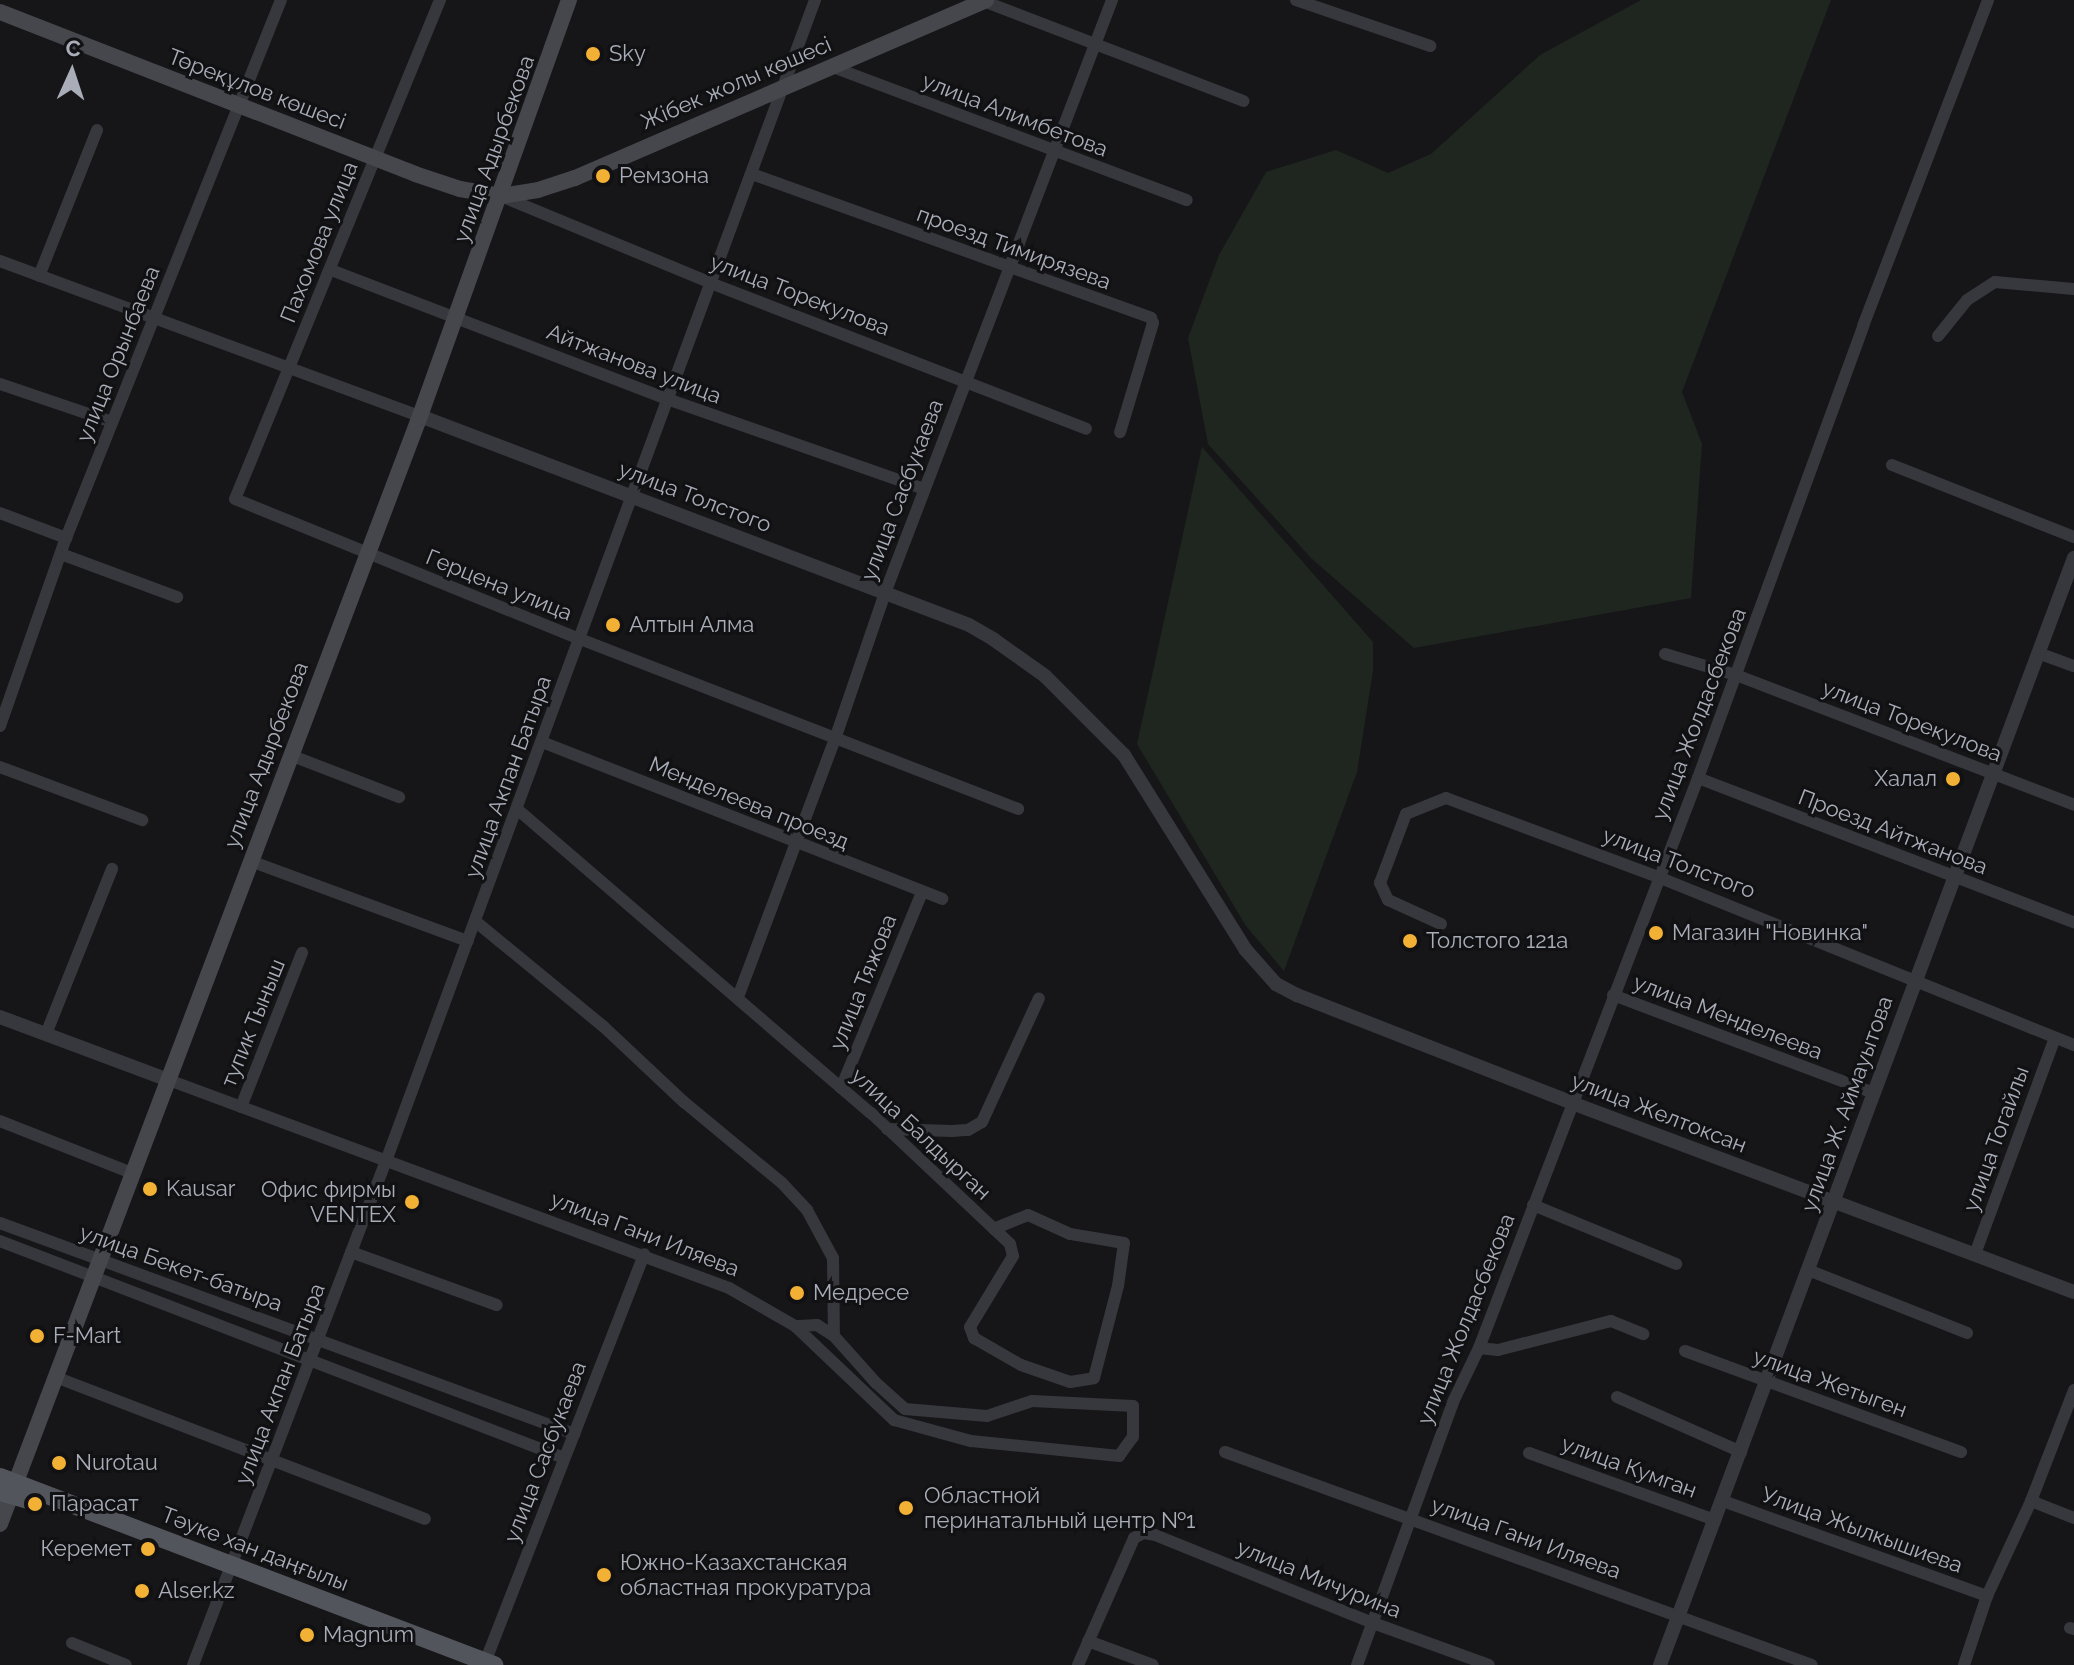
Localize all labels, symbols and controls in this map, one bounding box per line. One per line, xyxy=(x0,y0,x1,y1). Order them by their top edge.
street label: Жібек жолы көшесі xyxy=(637,31,835,135)
north arrow xyxy=(32,32,112,112)
text: С xyxy=(65,35,81,61)
place label: Sky xyxy=(609,41,646,67)
street label: Төреқұлов көшесі xyxy=(164,43,350,135)
marker: Sky xyxy=(584,45,602,63)
street label: улица Адырбекова xyxy=(448,51,540,247)
street label: улица Алимбетова xyxy=(918,67,1112,163)
street label: Пахомова улица xyxy=(275,157,363,327)
place label: Ремзона xyxy=(619,163,709,189)
marker: Ремзона xyxy=(594,167,612,185)
street label: проезд Тимирязева xyxy=(913,200,1115,296)
street label: улица Торекулова xyxy=(706,248,894,342)
street label: улица Орынбаева xyxy=(71,262,165,446)
street label: Айтжанова улица xyxy=(543,318,725,410)
street label: улица Сасбукаева xyxy=(855,396,949,584)
street label: улица Толстого xyxy=(615,456,775,538)
street label: Герцена улица xyxy=(422,544,576,626)
street label: улица Жолдасбекова xyxy=(1646,604,1752,824)
place label: Алтын Алма xyxy=(629,612,755,638)
marker: Алтын Алма xyxy=(604,616,622,634)
street label: улица Адырбекова xyxy=(218,658,314,852)
street label: улица Акпан Батыра xyxy=(459,672,557,882)
street label: улица Торекулова xyxy=(1818,674,2006,768)
street label: Менделеева проезд xyxy=(645,751,853,855)
place label: Халал xyxy=(1874,766,1937,792)
marker: Халал xyxy=(1944,770,1962,788)
street label: Проезд Айтжанова xyxy=(1794,784,1992,880)
street label: улица Толстого xyxy=(1599,822,1759,904)
street label: улица Тяжова xyxy=(824,910,902,1054)
place label: Магазин "Новинка" xyxy=(1672,920,1868,946)
marker: Магазин "Новинка" xyxy=(1647,924,1665,942)
place label: Толстого 121а xyxy=(1426,928,1568,954)
marker: Толстого 121а xyxy=(1401,932,1419,950)
street label: тупик Тыныш xyxy=(215,955,291,1091)
street label: улица Менделеева xyxy=(1630,969,1826,1065)
street label: улица Ж. Аймауытова xyxy=(1796,992,1898,1216)
street label: улица Балдырган xyxy=(846,1062,996,1206)
street label: улица Тогайлы xyxy=(1957,1062,2035,1216)
street label: улица Желтоксан xyxy=(1568,1067,1750,1159)
place label: Kausar xyxy=(166,1176,236,1202)
place label: Офис фирмы VENTEX xyxy=(261,1176,396,1228)
marker: Kausar xyxy=(141,1180,159,1198)
street label: улица Гани Иляева xyxy=(547,1186,743,1282)
marker: Офис фирмы VENTEX xyxy=(403,1193,421,1211)
street label: улица Жолдасбекова xyxy=(1412,1210,1520,1428)
street label: улица Бекет-батыра xyxy=(76,1219,286,1317)
street label: улица Акпан Батыра xyxy=(229,1279,331,1489)
place label: Медресе xyxy=(813,1280,909,1306)
marker: Медресе xyxy=(788,1284,806,1302)
place label: F-Mart xyxy=(53,1323,121,1349)
marker: F-Mart xyxy=(28,1327,46,1345)
street label: улица Жетыген xyxy=(1749,1343,1911,1423)
street label: улица Сасбукаева xyxy=(498,1358,592,1546)
street label: улица Кумган xyxy=(1558,1430,1700,1504)
place label: Nurotau xyxy=(75,1450,158,1476)
marker: Nurotau xyxy=(50,1454,68,1472)
street label: Улица Жылкышиева xyxy=(1758,1481,1966,1579)
place label: Областной перинатальный центр №1 xyxy=(924,1482,1195,1534)
place label: Парасат xyxy=(51,1491,139,1517)
street label: улица Гани Иляева xyxy=(1428,1491,1624,1585)
marker: Парасат xyxy=(26,1495,44,1513)
marker: Областной перинатальный центр №1 xyxy=(895,1497,917,1519)
street label: Тәуке хан даңғылы xyxy=(158,1501,352,1597)
street label: улица Мичурина xyxy=(1233,1534,1405,1624)
place label: Керемет xyxy=(41,1536,132,1562)
marker: Керемет xyxy=(139,1540,157,1558)
place label: Южно-Казахстанская областная прокуратура xyxy=(620,1549,871,1600)
marker: Южно-Казахстанская областная прокуратура xyxy=(595,1566,613,1584)
place label: Alser.kz xyxy=(158,1578,235,1604)
marker: Alser.kz xyxy=(133,1582,151,1600)
place label: Magnum xyxy=(323,1622,414,1648)
marker: Magnum xyxy=(298,1626,316,1644)

